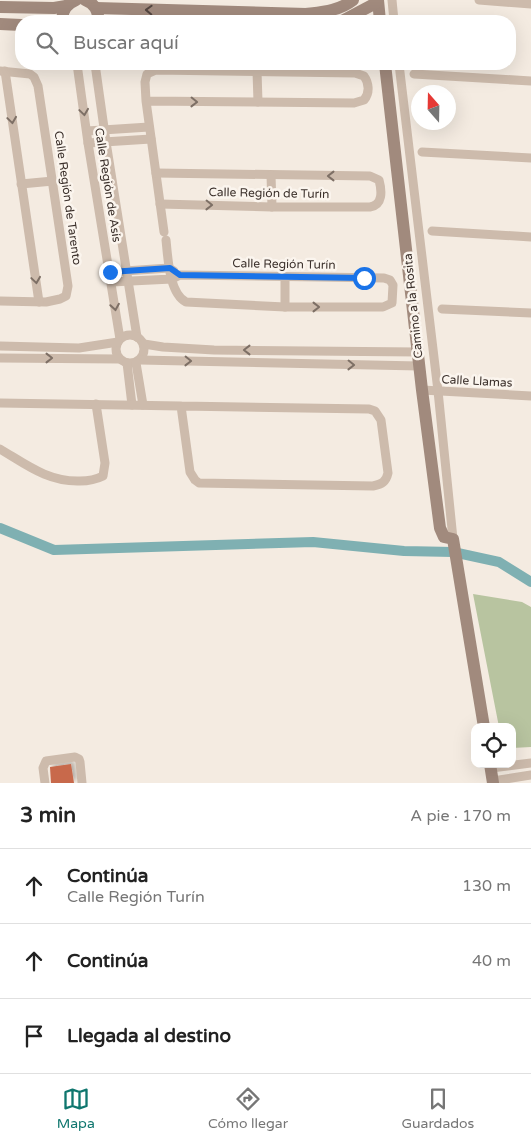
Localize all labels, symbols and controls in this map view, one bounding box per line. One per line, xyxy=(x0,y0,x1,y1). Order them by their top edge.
one-way arrow xyxy=(145,4,153,15)
search box xyxy=(15,15,516,70)
icon: search xyxy=(33,29,61,57)
text: Buscar aquí xyxy=(73,32,179,54)
north arrow xyxy=(411,85,456,130)
one-way arrow xyxy=(191,96,199,107)
one-way arrow xyxy=(78,108,89,116)
one-way arrow xyxy=(6,116,17,124)
street label: Calle Región de Asís xyxy=(92,127,124,243)
street label: Calle Región de Tarento xyxy=(52,130,84,266)
one-way arrow xyxy=(327,171,335,181)
street label: Calle Región de Turín xyxy=(208,185,330,201)
one-way arrow xyxy=(206,200,213,210)
street label: Camino a la Rosita xyxy=(401,253,425,359)
street label: Calle Región Turín xyxy=(232,256,336,272)
route end xyxy=(99,261,122,284)
route start xyxy=(353,267,376,290)
one-way arrow xyxy=(30,277,41,285)
one-way arrow xyxy=(313,302,321,312)
one-way arrow xyxy=(109,303,120,311)
one-way arrow xyxy=(243,345,250,355)
one-way arrow xyxy=(45,353,53,363)
one-way arrow xyxy=(185,356,193,366)
one-way arrow xyxy=(347,359,355,370)
street label: Calle Llamas xyxy=(441,372,513,390)
map controls xyxy=(471,723,516,768)
button: locate xyxy=(471,723,516,768)
text: 3 min xyxy=(20,803,76,828)
text: A pie · 170 m xyxy=(410,806,511,826)
text: Continúa xyxy=(67,865,149,887)
icon: ahead xyxy=(20,872,48,900)
text: 130 m xyxy=(462,876,511,896)
text: Calle Región Turín xyxy=(67,887,205,907)
icon: ahead xyxy=(20,947,48,975)
text: Continúa xyxy=(67,950,149,972)
text: 40 m xyxy=(472,951,511,971)
icon: arrive xyxy=(20,1022,48,1050)
text: Llegada al destino xyxy=(67,1025,231,1047)
tab: Mapa xyxy=(57,1085,95,1132)
tab: Cómo llegar xyxy=(208,1085,288,1132)
tab: Guardados xyxy=(401,1085,474,1132)

